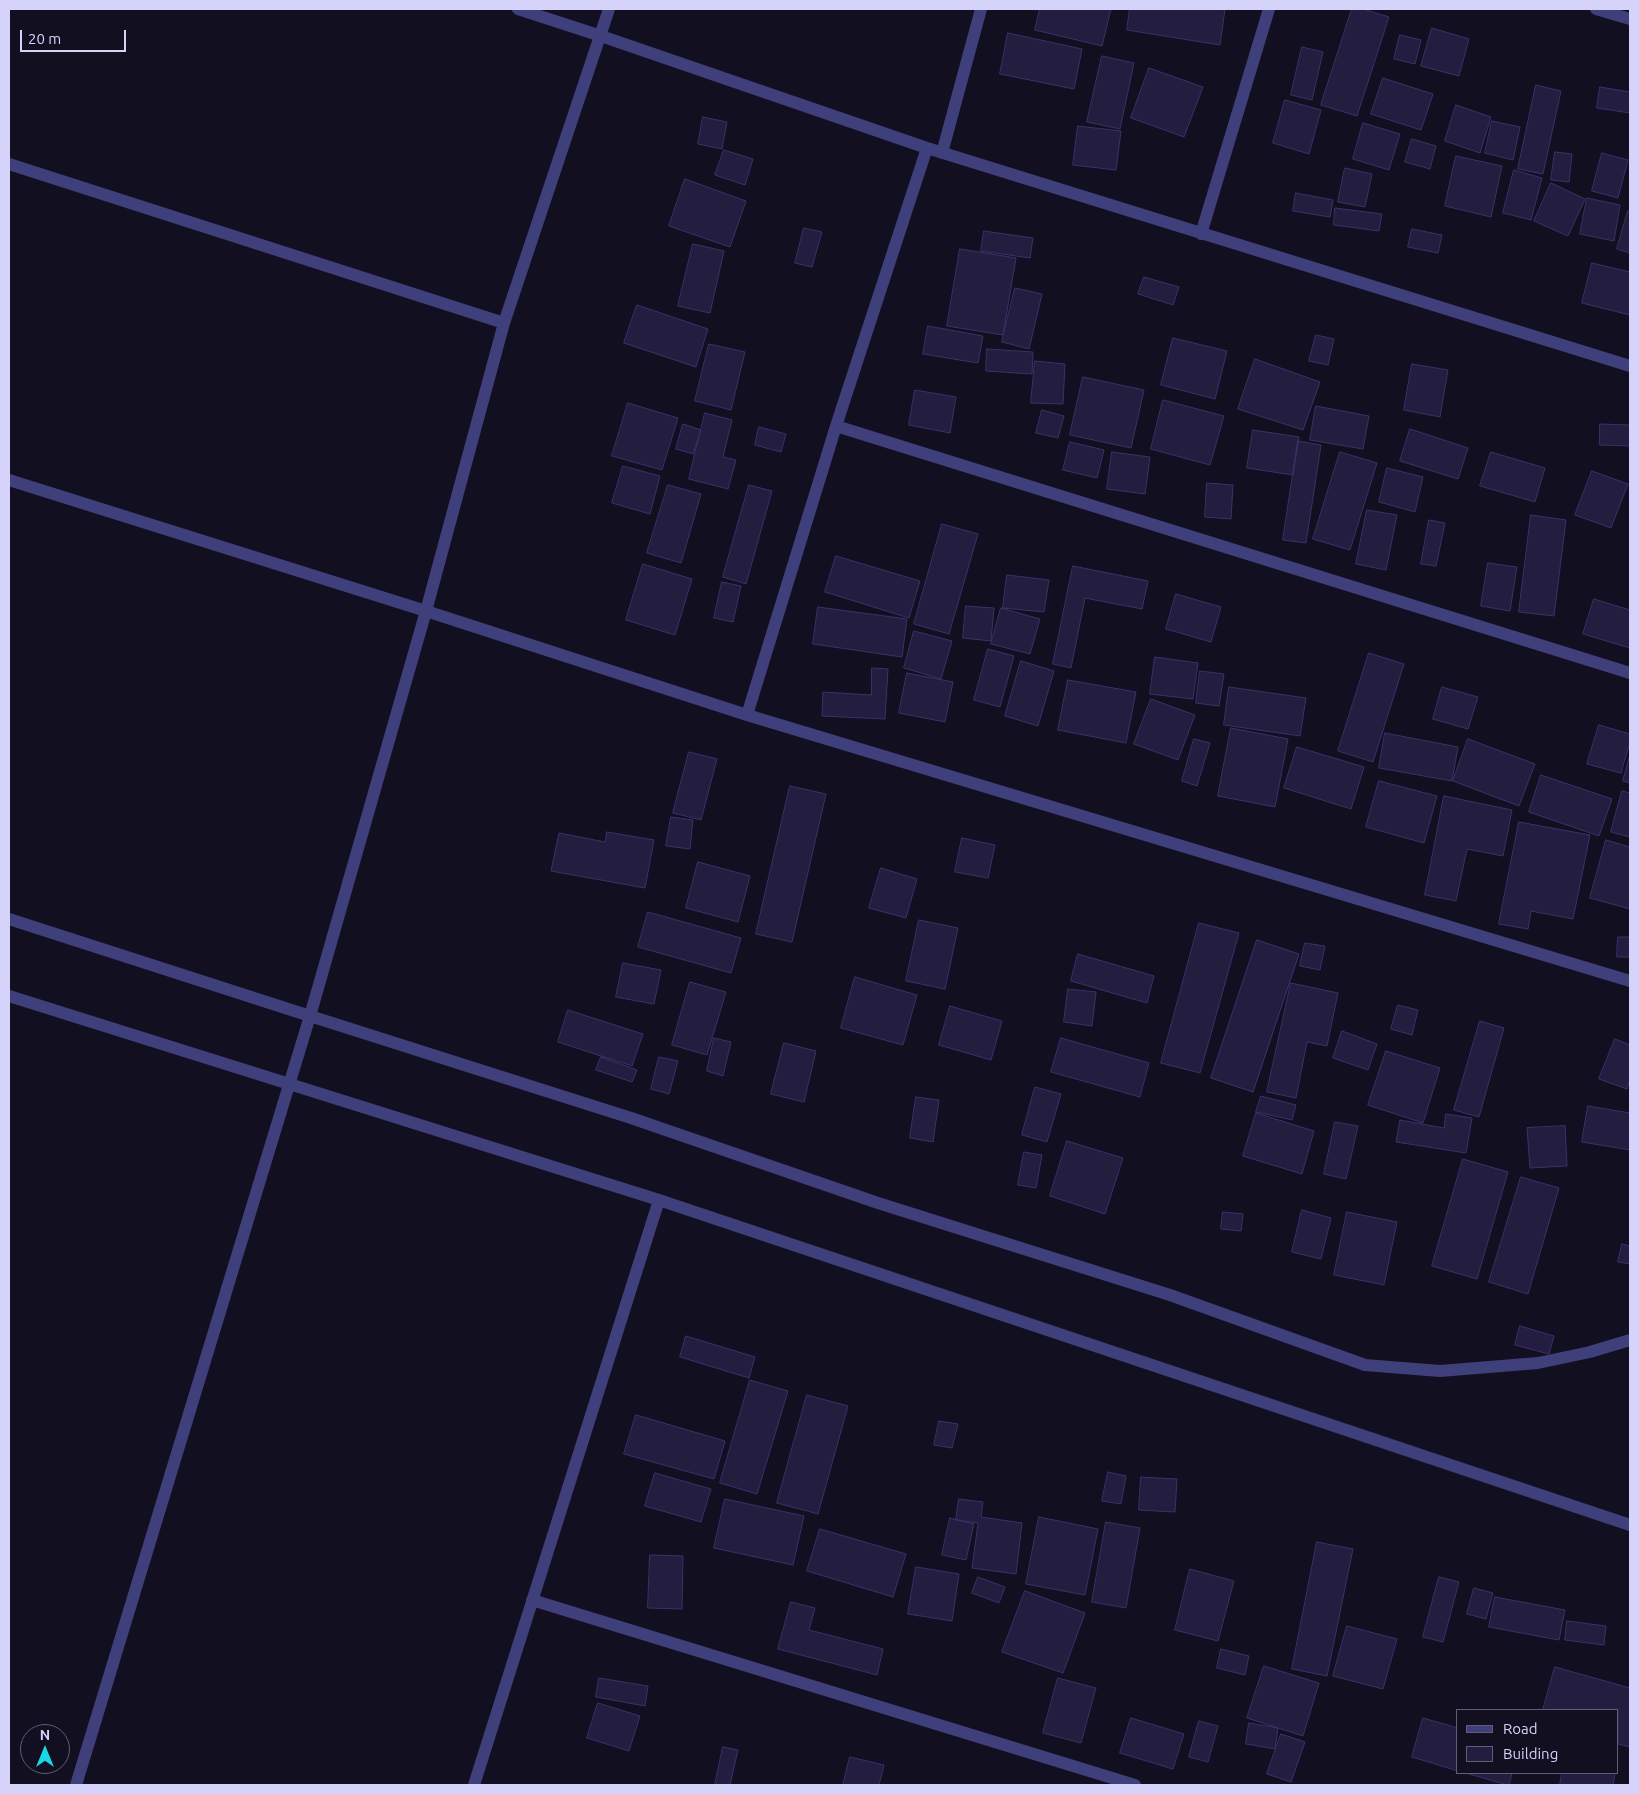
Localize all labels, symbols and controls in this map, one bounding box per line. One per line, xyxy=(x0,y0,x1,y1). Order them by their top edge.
scale bar xyxy=(22,20,129,52)
text: 20 m xyxy=(28,30,61,47)
legend xyxy=(1456,1709,1619,1774)
text: Road xyxy=(1503,1720,1538,1737)
north arrow xyxy=(20,1724,70,1774)
text: N xyxy=(40,1727,50,1743)
text: Building xyxy=(1503,1745,1558,1762)

